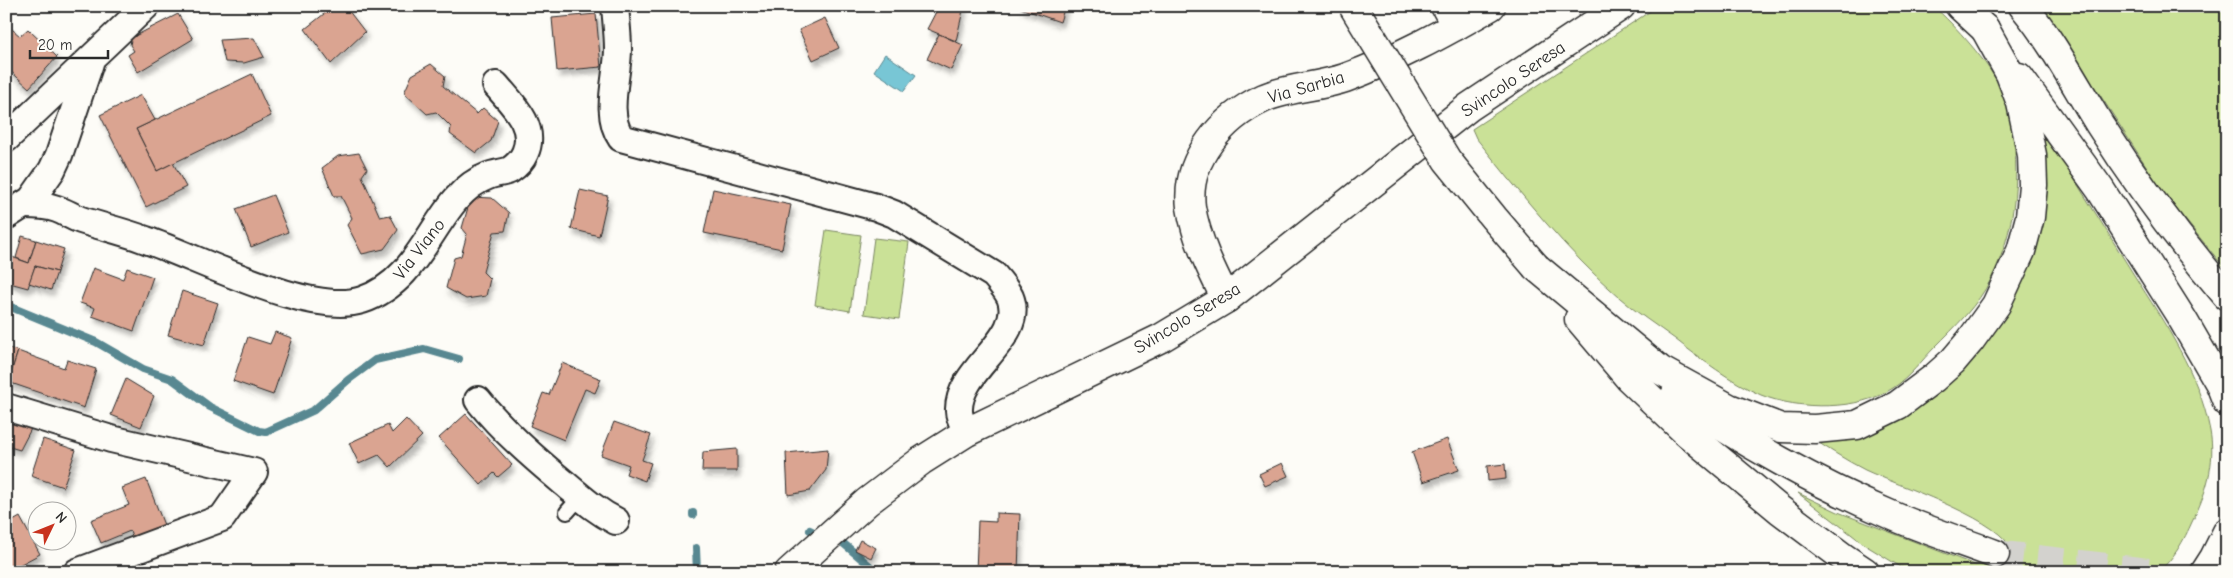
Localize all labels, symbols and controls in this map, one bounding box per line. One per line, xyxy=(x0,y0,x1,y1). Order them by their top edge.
scale bar xyxy=(30,28,108,60)
text: 20 m xyxy=(38,36,72,54)
street label: Svincolo Seresa xyxy=(1457,37,1569,122)
street label: Via Sarbia xyxy=(1266,67,1347,108)
street label: Via Viano xyxy=(389,215,450,284)
street label: Svincolo Seresa xyxy=(1130,278,1244,359)
north arrow xyxy=(28,500,78,550)
text: N xyxy=(52,508,70,527)

